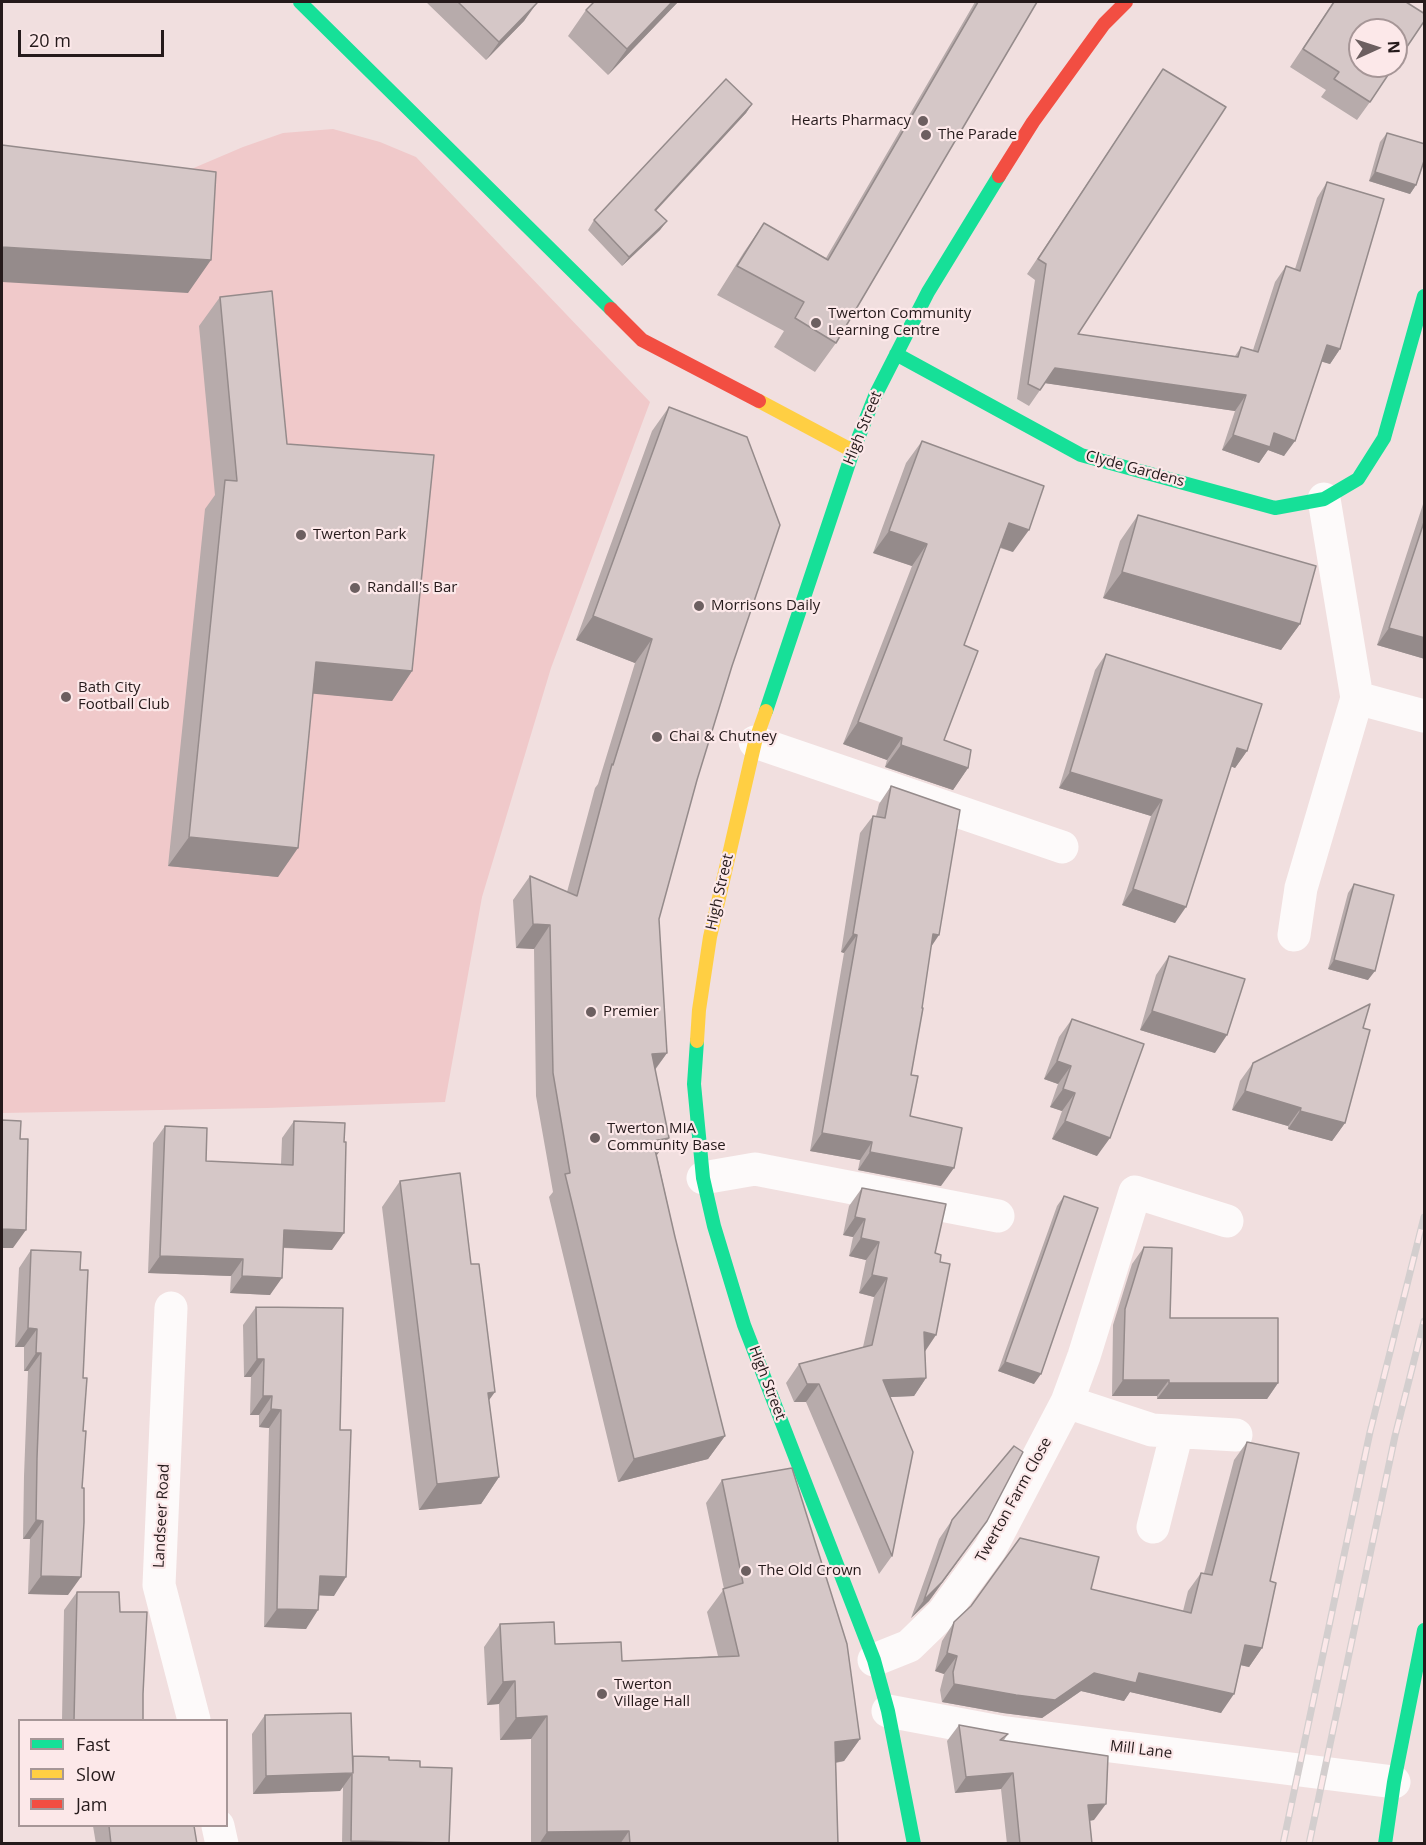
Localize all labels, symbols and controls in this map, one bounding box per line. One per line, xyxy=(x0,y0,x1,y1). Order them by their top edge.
scale bar xyxy=(21,18,166,56)
north arrow xyxy=(1348,18,1408,78)
text: 20 m xyxy=(29,28,71,52)
text: N xyxy=(1383,40,1405,54)
place label: Hearts Pharmacy xyxy=(791,112,911,130)
marker: Hearts Pharmacy xyxy=(916,114,930,128)
place label: The Parade xyxy=(938,126,1017,144)
marker: The Parade xyxy=(919,128,933,142)
place label: Twerton Community Learning Centre xyxy=(828,305,971,340)
marker: Twerton Community Learning Centre xyxy=(809,316,823,330)
street label: High Street xyxy=(840,388,886,468)
street label: Clyde Gardens xyxy=(1084,447,1186,491)
place label: Twerton Park xyxy=(313,526,406,544)
marker: Twerton Park xyxy=(294,528,308,542)
place label: Randall's Bar xyxy=(367,579,457,597)
marker: Randall's Bar xyxy=(348,581,362,595)
place label: Morrisons Daily xyxy=(711,597,820,615)
marker: Morrisons Daily xyxy=(692,599,706,613)
place label: Bath City Football Club xyxy=(78,679,170,714)
marker: Bath City Football Club xyxy=(59,690,73,704)
place label: Chai & Chutney xyxy=(669,728,777,746)
marker: Chai & Chutney xyxy=(650,730,664,744)
street label: High Street xyxy=(702,852,738,932)
place label: Premier xyxy=(603,1003,659,1021)
marker: Premier xyxy=(584,1005,598,1019)
place label: Twerton MIA Community Base xyxy=(607,1120,726,1155)
marker: Twerton MIA Community Base xyxy=(588,1131,602,1145)
street label: High Street xyxy=(745,1343,789,1423)
street label: Twerton Farm Close xyxy=(972,1435,1056,1565)
street label: Landseer Road xyxy=(150,1463,174,1569)
place label: The Old Crown xyxy=(758,1562,862,1580)
marker: The Old Crown xyxy=(739,1564,753,1578)
place label: Twerton Village Hall xyxy=(614,1676,690,1711)
marker: Twerton Village Hall xyxy=(595,1687,609,1701)
legend xyxy=(18,1719,228,1827)
text: Fast xyxy=(76,1732,110,1756)
street label: Mill Lane xyxy=(1109,1737,1173,1763)
text: Slow xyxy=(76,1762,115,1786)
text: Jam xyxy=(76,1792,108,1816)

